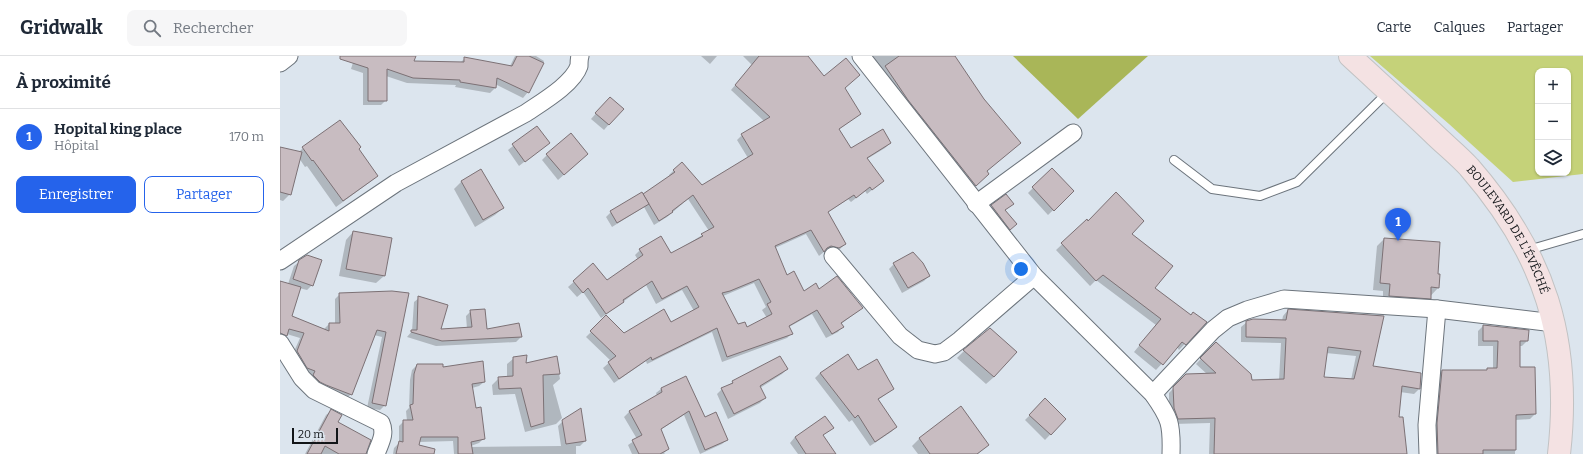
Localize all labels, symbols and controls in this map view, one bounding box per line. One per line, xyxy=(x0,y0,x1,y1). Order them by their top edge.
search box xyxy=(127,10,407,46)
text: Gridwalk xyxy=(20,16,103,39)
icon: search xyxy=(141,17,163,39)
text: Rechercher xyxy=(173,19,253,37)
text: Carte xyxy=(1376,19,1412,36)
text: Calques xyxy=(1434,19,1485,36)
text: Partager xyxy=(1507,19,1563,36)
map controls xyxy=(1535,68,1571,176)
button: + xyxy=(1535,68,1571,104)
text: À proximité xyxy=(16,72,111,93)
button: − xyxy=(1535,104,1571,140)
text: Hopital king place xyxy=(54,120,182,138)
text: 1 xyxy=(26,129,32,144)
text: 170 m xyxy=(229,129,264,144)
text: Hôpital xyxy=(54,138,99,153)
button: layers xyxy=(1535,140,1571,176)
street label: BOULEVARD DE L'ÉVÊCHÉ xyxy=(1464,163,1553,296)
button: Enregistrer xyxy=(16,176,136,213)
button: Partager xyxy=(144,176,264,213)
pin: 1 xyxy=(1385,208,1411,241)
your location xyxy=(1011,259,1031,279)
scale bar xyxy=(292,426,338,445)
text: 20 m xyxy=(298,428,324,441)

